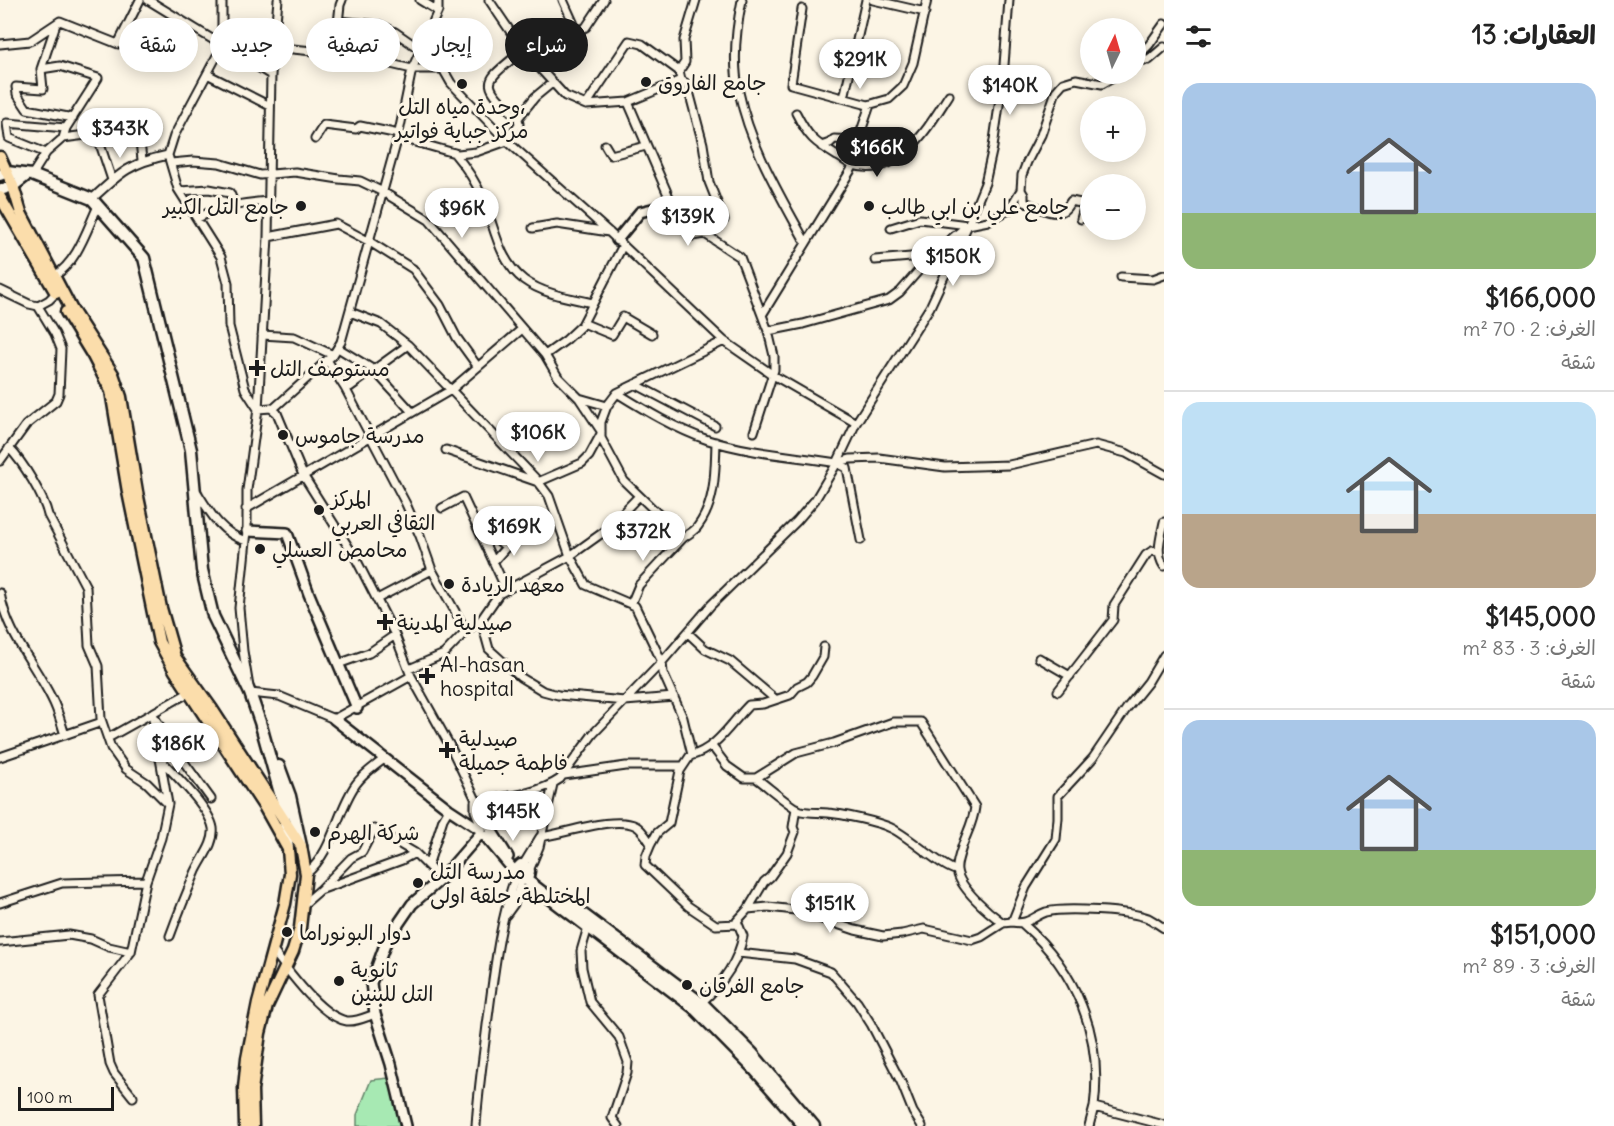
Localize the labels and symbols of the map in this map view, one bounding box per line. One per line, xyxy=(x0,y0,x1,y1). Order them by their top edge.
north arrow xyxy=(1080,18,1146,84)
pin: $291K xyxy=(818,39,902,90)
pin: $140K xyxy=(968,65,1052,116)
place label: جامع الفاروق xyxy=(658,69,767,98)
marker: جامع الفاروق xyxy=(639,75,653,89)
marker: وحدة مياه التل، مركز جباية فواتير xyxy=(455,77,469,91)
place label: وحدة مياه التل، مركز جباية فواتير xyxy=(393,93,529,144)
pin: $343K xyxy=(78,108,162,159)
pin: $166K xyxy=(835,127,919,178)
pin: $96K xyxy=(426,188,498,239)
place label: جامع التل الكبير xyxy=(161,193,289,222)
place label: جامع علي بن ابي طالب xyxy=(881,193,1069,226)
pin: $139K xyxy=(646,196,730,247)
marker: جامع التل الكبير xyxy=(294,199,308,213)
marker: جامع علي بن ابي طالب xyxy=(862,199,876,213)
pin: $150K xyxy=(911,236,995,287)
place label: مستوصف التل xyxy=(270,355,390,382)
marker: مستوصف التل xyxy=(248,359,266,377)
pin: $106K xyxy=(496,412,580,463)
place label: مدرسة جاموس xyxy=(295,422,425,449)
marker: مدرسة جاموس xyxy=(276,428,290,442)
place label: المركز الثقافي العربي xyxy=(329,485,436,542)
marker: المركز الثقافي العربي xyxy=(312,503,326,517)
pin: $169K xyxy=(472,506,556,557)
pin: $372K xyxy=(601,511,685,562)
place label: محامص العسلي xyxy=(272,536,408,569)
marker: محامص العسلي xyxy=(253,542,267,556)
place label: معهد الريادة xyxy=(461,571,565,598)
marker: معهد الريادة xyxy=(442,577,456,591)
place label: صيدلية المدينة xyxy=(397,609,513,636)
marker: صيدلية المدينة xyxy=(378,615,392,629)
place label: Al-hasan hospital xyxy=(440,651,525,702)
marker: Al-hasan hospital xyxy=(418,667,436,685)
pin: $186K xyxy=(136,723,220,774)
place label: صيدلية فاطمة جميلة xyxy=(459,725,568,776)
marker: صيدلية فاطمة جميلة xyxy=(440,743,454,757)
pin: $145K xyxy=(471,791,555,842)
place label: شركة الهرم xyxy=(327,819,419,849)
marker: شركة الهرم xyxy=(308,825,322,839)
place label: مدرسة التل المختلطة، حلقة اولى xyxy=(430,858,591,910)
marker: مدرسة التل المختلطة، حلقة اولى xyxy=(411,876,425,890)
pin: $151K xyxy=(788,883,872,934)
place label: دوار البونوراما xyxy=(299,919,412,947)
marker: دوار البونوراما xyxy=(280,925,294,939)
place label: ثانوية التل للبنين xyxy=(351,956,434,1007)
place label: جامع الفرقان xyxy=(699,972,805,1001)
marker: ثانوية التل للبنين xyxy=(332,974,346,988)
marker: جامع الفرقان xyxy=(680,978,694,992)
scale bar xyxy=(18,1084,114,1112)

